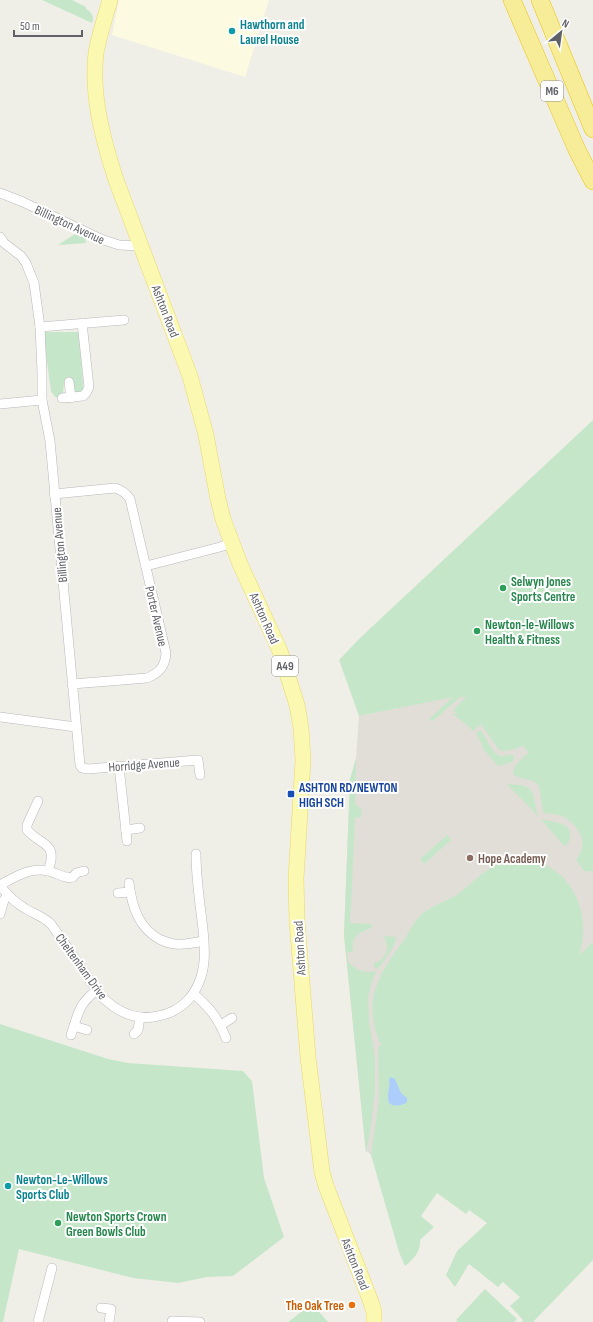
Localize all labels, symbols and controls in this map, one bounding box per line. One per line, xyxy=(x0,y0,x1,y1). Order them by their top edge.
scale bar xyxy=(14,12,82,38)
north arrow xyxy=(541,12,581,52)
place label: Hawthorn and Laurel House xyxy=(240,17,305,48)
text: N xyxy=(560,17,571,31)
text: 50 m xyxy=(20,19,40,34)
marker: Hawthorn and Laurel House xyxy=(227,26,237,36)
road number: M6 xyxy=(541,81,563,101)
street label: Billington Avenue xyxy=(32,202,107,248)
street label: Ashton Road xyxy=(147,282,182,340)
street label: Billington Avenue xyxy=(49,507,71,583)
place label: Selwyn Jones Sports Centre xyxy=(511,574,576,605)
marker: Selwyn Jones Sports Centre xyxy=(498,583,508,593)
street label: Porter Avenue xyxy=(141,584,171,648)
street label: Ashton Road xyxy=(245,589,282,647)
place label: Newton-le-Willows Health & Fitness xyxy=(485,617,574,648)
marker: Newton-le-Willows Health & Fitness xyxy=(472,626,482,636)
road number: A49 xyxy=(272,656,298,676)
street label: Horridge Avenue xyxy=(108,755,180,775)
place label: ASHTON RD/NEWTON HIGH SCH xyxy=(298,780,398,811)
marker: ASHTON RD/NEWTON HIGH SCH xyxy=(286,789,296,799)
place label: Hope Academy xyxy=(478,851,547,867)
marker: Hope Academy xyxy=(465,853,475,863)
street label: Ashton Road xyxy=(291,920,309,977)
street label: Cheltenham Drive xyxy=(52,930,111,1003)
place label: Newton-Le-Willows Sports Club xyxy=(16,1172,108,1203)
marker: Newton-Le-Willows Sports Club xyxy=(3,1181,13,1191)
place label: Newton Sports Crown Green Bowls Club xyxy=(66,1209,167,1240)
marker: Newton Sports Crown Green Bowls Club xyxy=(53,1218,63,1228)
street label: Ashton Road xyxy=(337,1235,373,1293)
place label: The Oak Tree xyxy=(286,1298,344,1314)
marker: The Oak Tree xyxy=(347,1300,357,1310)

